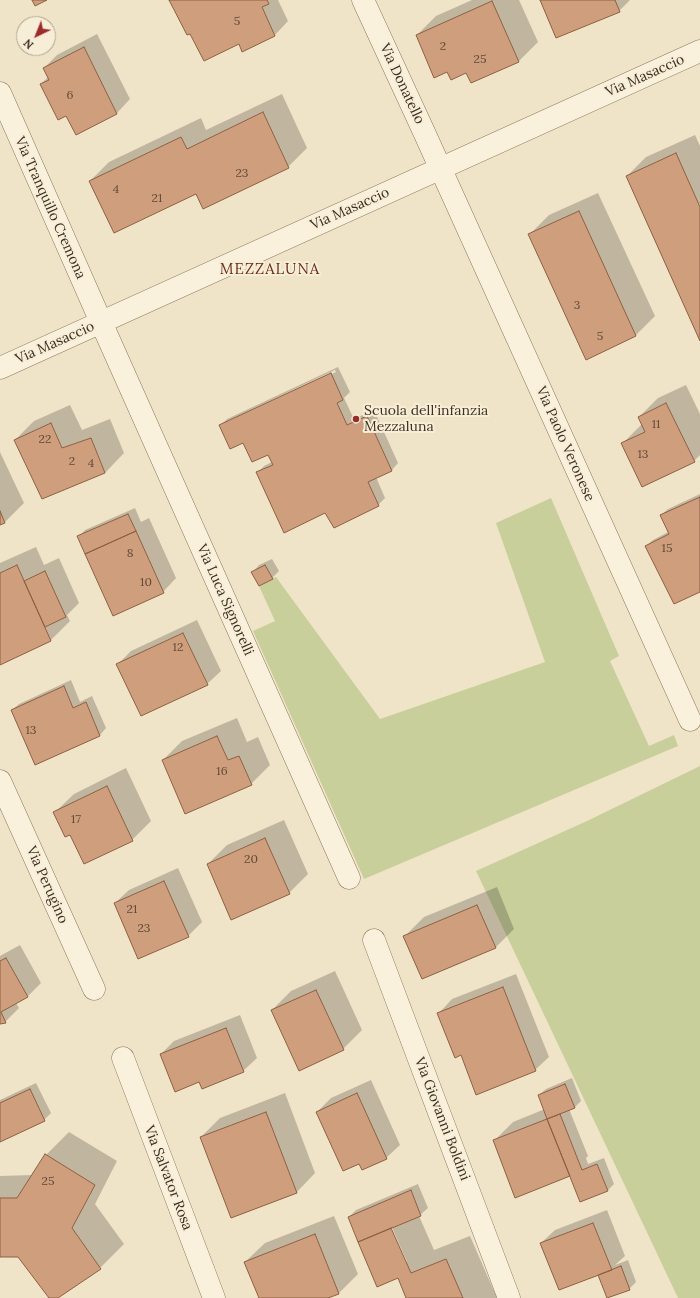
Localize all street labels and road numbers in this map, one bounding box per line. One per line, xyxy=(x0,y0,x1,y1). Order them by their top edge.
street label: Via Donatello xyxy=(376,41,428,127)
street label: Via Masaccio xyxy=(603,51,687,101)
street label: Via Tranquillo Cremona xyxy=(11,134,89,282)
street label: Via Masaccio xyxy=(308,184,392,234)
street label: Via Masaccio xyxy=(13,318,97,368)
street label: Via Paolo Veronese xyxy=(532,384,598,504)
street label: Via Luca Signorelli xyxy=(193,542,257,658)
street label: Via Perugino xyxy=(22,844,72,926)
street label: Via Giovanni Boldini xyxy=(411,1055,473,1183)
street label: Via Salvator Rosa xyxy=(140,1123,196,1233)

